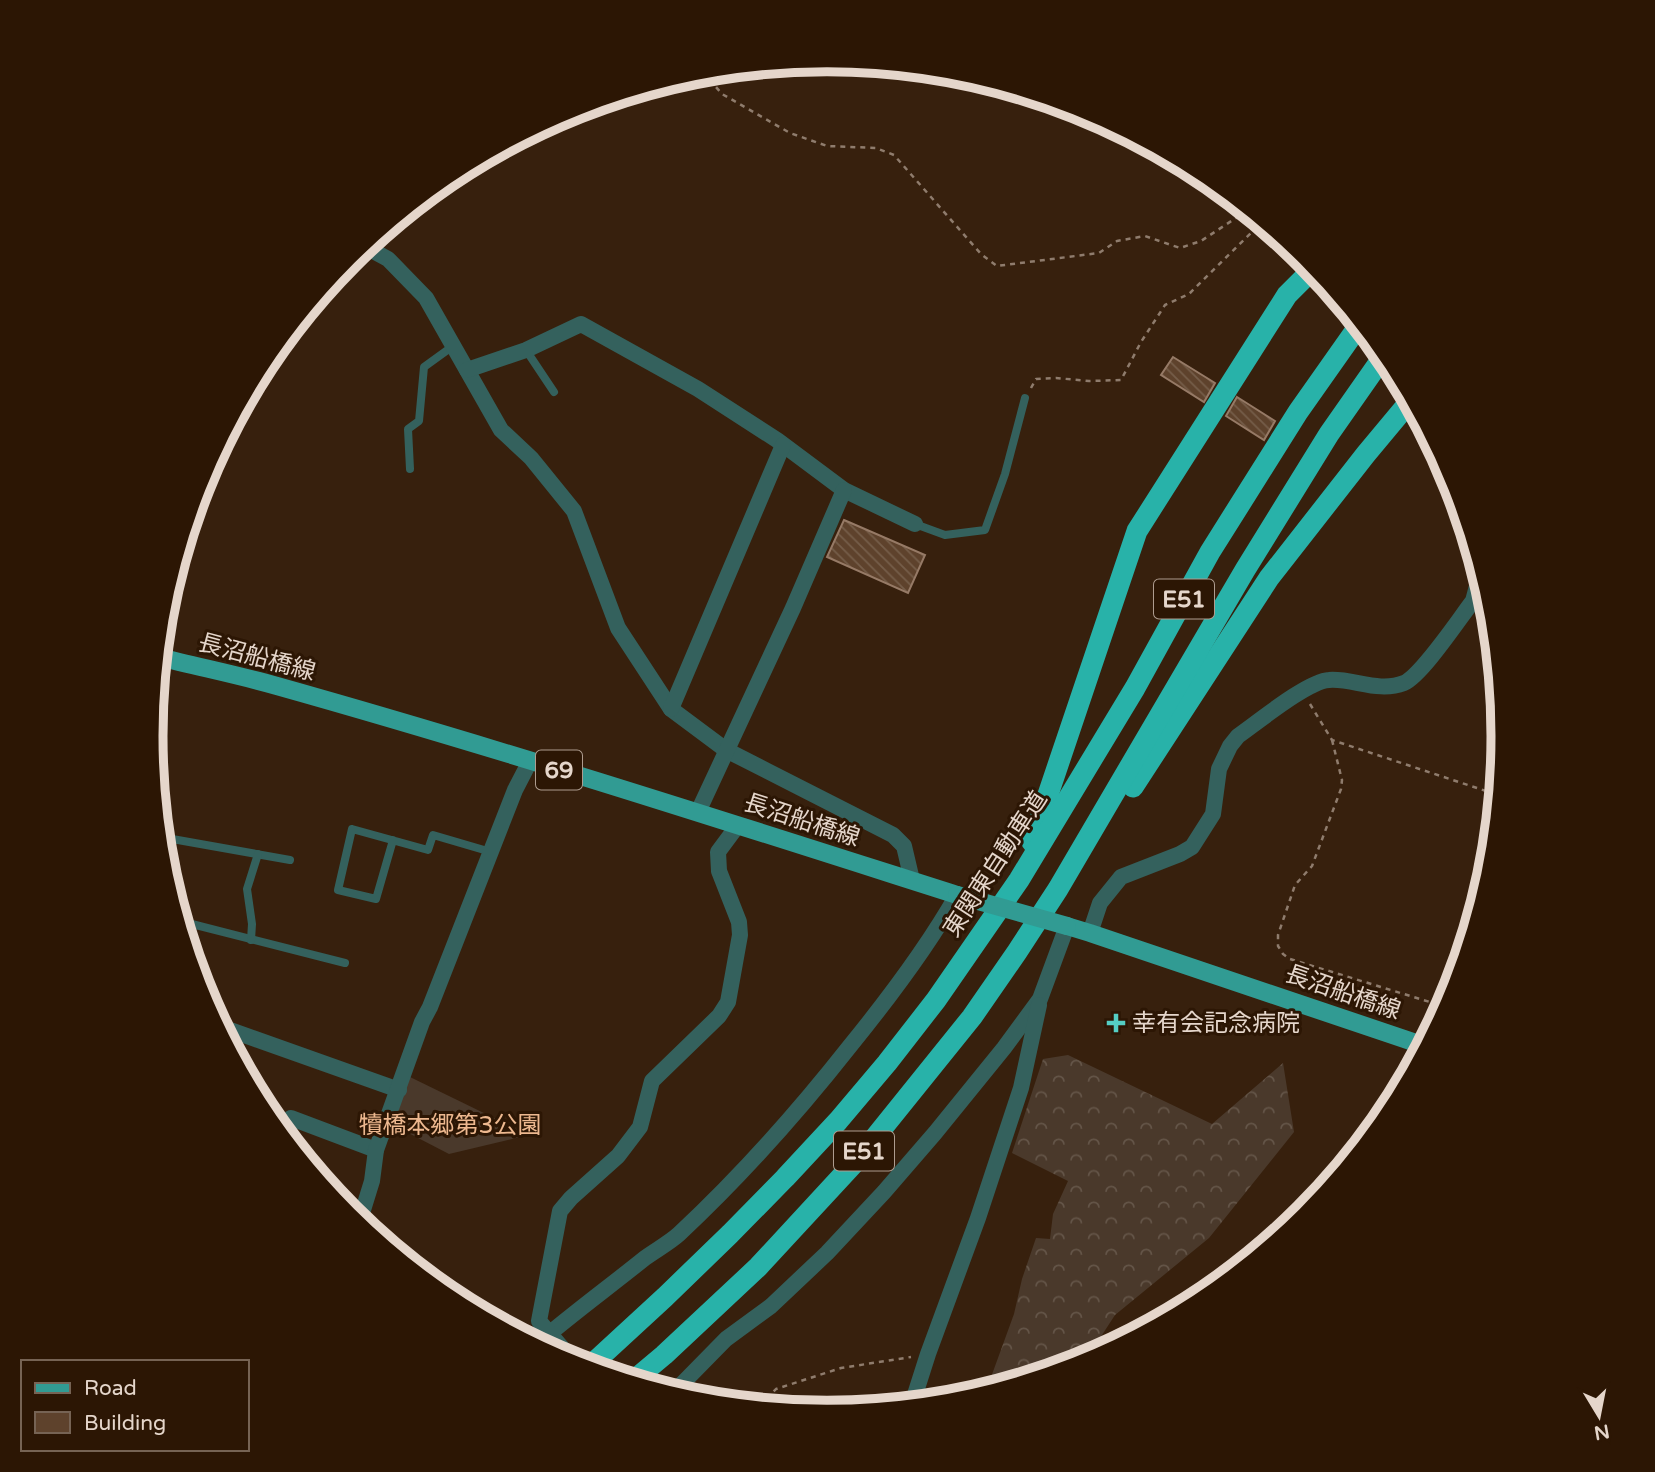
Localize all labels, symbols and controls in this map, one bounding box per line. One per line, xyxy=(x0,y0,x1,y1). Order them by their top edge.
road number: E51 xyxy=(1154,580,1214,618)
street label: 長沼船橋線 xyxy=(195,628,319,687)
road number: 69 xyxy=(536,750,582,790)
street label: 東関東自動車道 xyxy=(938,786,1053,943)
street label: 長沼船橋線 xyxy=(740,788,863,853)
street label: 長沼船橋線 xyxy=(1281,959,1404,1026)
place label: 幸有会記念病院 xyxy=(1132,1009,1300,1038)
marker: 幸有会記念病院 xyxy=(1106,1013,1126,1033)
park label: 犢橋本郷第3公園 xyxy=(358,1111,542,1140)
road number: E51 xyxy=(834,1132,894,1170)
legend xyxy=(21,1360,248,1451)
text: Road xyxy=(84,1376,137,1401)
north arrow xyxy=(1564,1381,1634,1451)
text: Building xyxy=(84,1411,166,1436)
text: N xyxy=(1592,1420,1611,1444)

